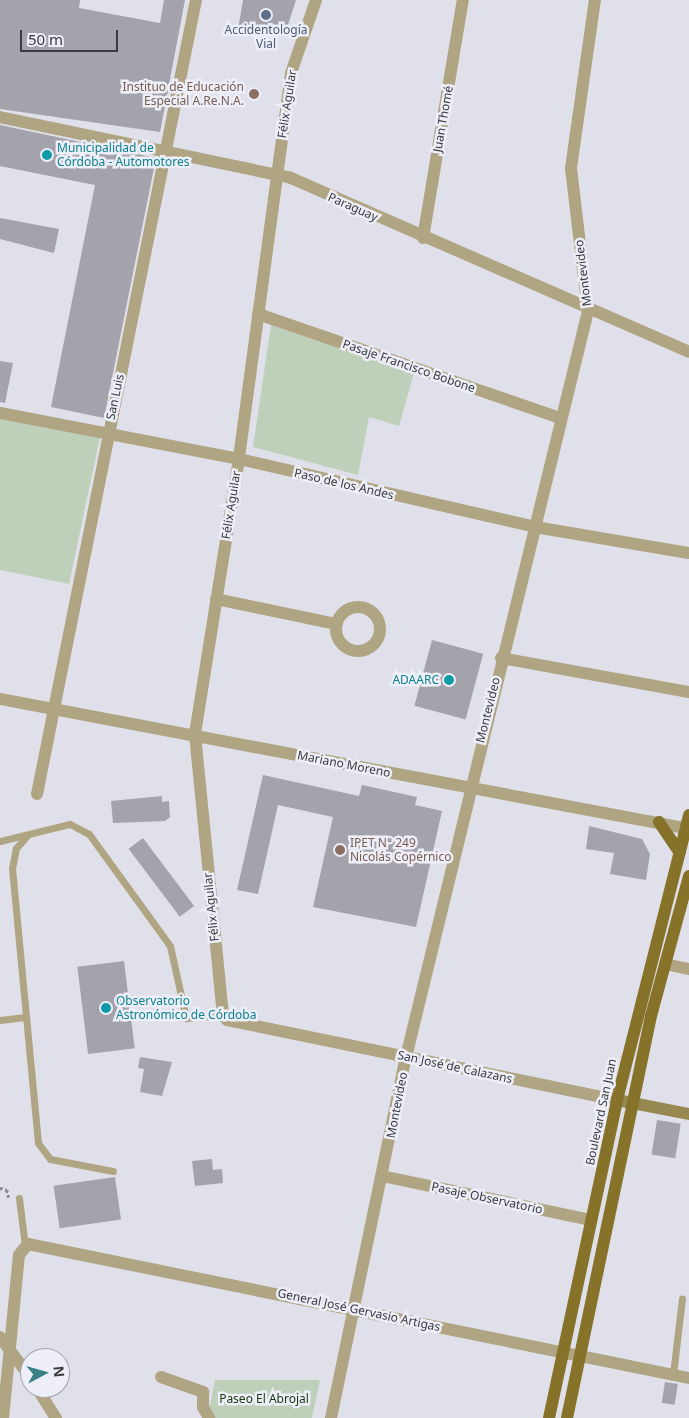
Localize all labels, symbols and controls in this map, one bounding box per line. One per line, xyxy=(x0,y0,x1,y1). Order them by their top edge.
marker: Accidentología Vial xyxy=(260,9,272,21)
scale bar xyxy=(22,20,120,52)
place label: Accidentología Vial xyxy=(224,23,308,51)
text: 50 m xyxy=(28,29,63,49)
street label: Félix Aguilar xyxy=(274,69,300,139)
place label: Instituo de Educación Especial A.Re.N.A. xyxy=(122,80,244,108)
street label: Juan Thomé xyxy=(430,85,456,153)
marker: Instituo de Educación Especial A.Re.N.A. xyxy=(248,88,260,100)
place label: Municipalidad de Córdoba - Automotores xyxy=(57,141,189,169)
marker: Municipalidad de Córdoba - Automotores xyxy=(41,149,53,161)
street label: Paraguay xyxy=(326,190,380,224)
street label: Montevideo xyxy=(572,239,594,307)
street label: Pasaje Francisco Bobone xyxy=(341,337,477,395)
street label: San Luis xyxy=(103,373,127,421)
street label: Paso de los Andes xyxy=(293,466,395,502)
street label: Félix Aguilar xyxy=(218,470,244,540)
place label: ADAARC xyxy=(392,673,439,687)
marker: ADAARC xyxy=(443,674,455,686)
street label: Montevideo xyxy=(473,676,503,744)
street label: Mariano Moreno xyxy=(296,748,392,780)
place label: IPET N° 249 Nicolás Copérnico xyxy=(350,836,451,864)
marker: IPET N° 249 Nicolás Copérnico xyxy=(334,844,346,856)
street label: Félix Aguilar xyxy=(200,872,222,942)
place label: Observatorio Astronómico de Córdoba xyxy=(116,994,256,1022)
marker: Observatorio Astronómico de Córdoba xyxy=(100,1002,112,1014)
street label: San José de Calazans xyxy=(396,1048,514,1086)
street label: Boulevard San Juan xyxy=(583,1057,619,1167)
street label: Montevideo xyxy=(384,1071,410,1139)
street label: Pasaje Observatorio xyxy=(430,1179,544,1217)
street label: General José Gervasio Artigas xyxy=(276,1286,442,1334)
north arrow xyxy=(20,1348,70,1398)
text: N xyxy=(49,1365,69,1378)
park label: Paseo El Abrojal xyxy=(219,1392,309,1406)

